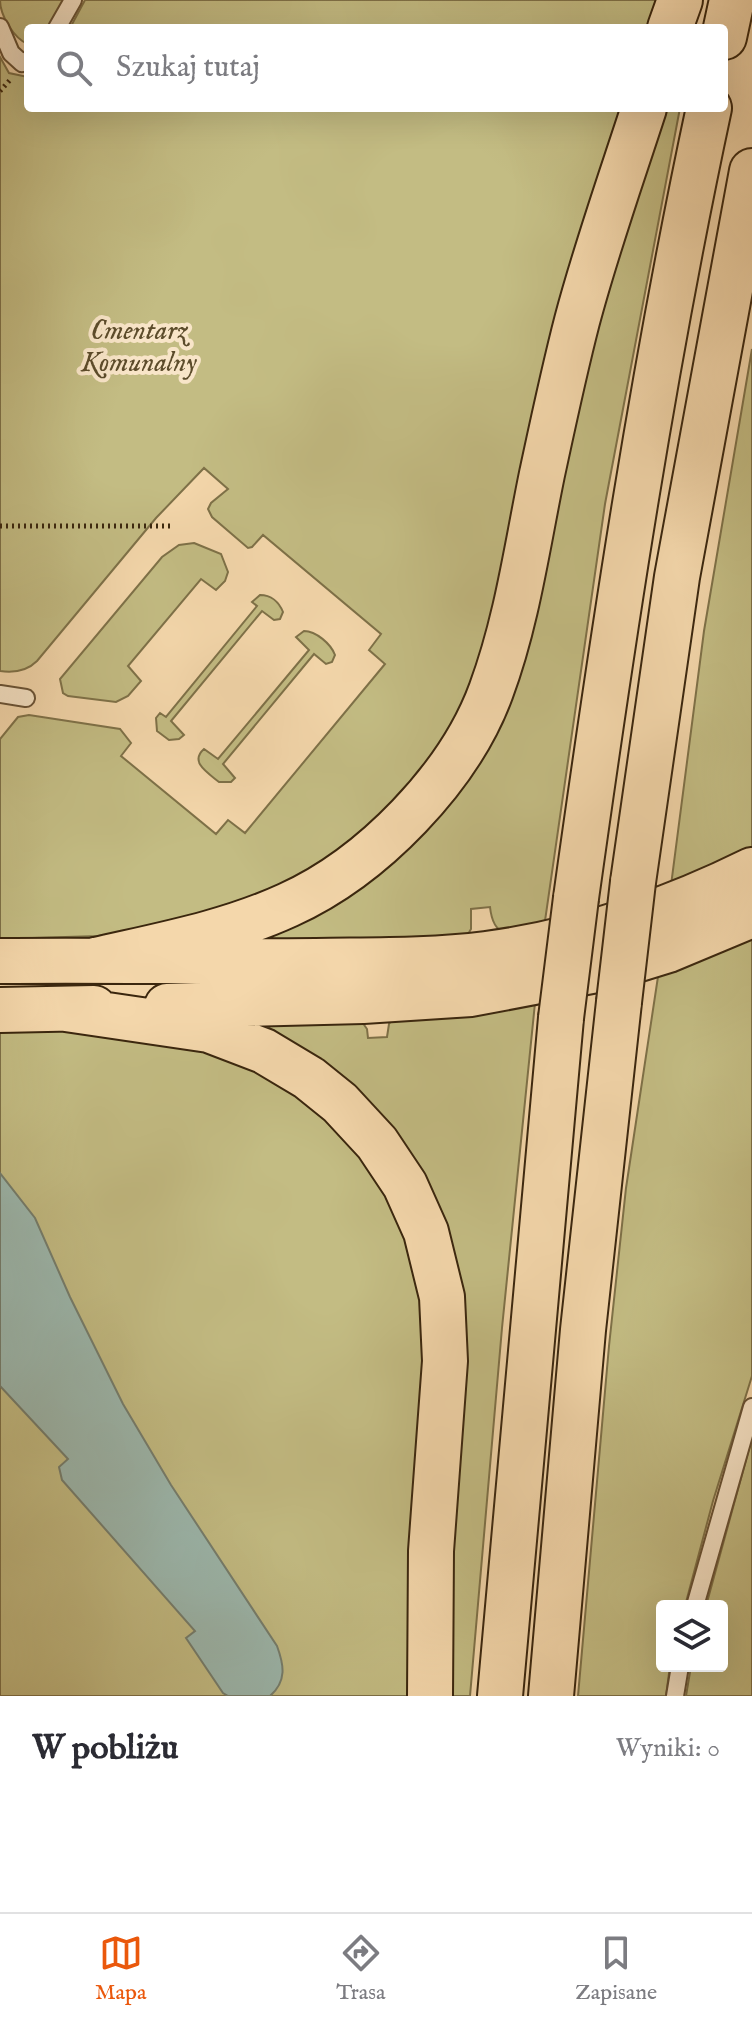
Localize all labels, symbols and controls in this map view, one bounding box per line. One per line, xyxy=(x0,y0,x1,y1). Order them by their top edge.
search box xyxy=(24,24,728,112)
icon: search xyxy=(52,46,96,90)
text: Szukaj tutaj xyxy=(116,49,260,87)
park label: Cmentarz Komunalny xyxy=(80,314,197,381)
map controls xyxy=(656,1600,728,1672)
button: layers xyxy=(656,1600,728,1672)
text: W pobliżu xyxy=(32,1727,178,1770)
text: Wyniki: 0 xyxy=(616,1732,720,1765)
tab: Mapa xyxy=(95,1931,147,2007)
tab: Trasa xyxy=(336,1931,386,2007)
tab: Zapisane xyxy=(575,1931,657,2007)

